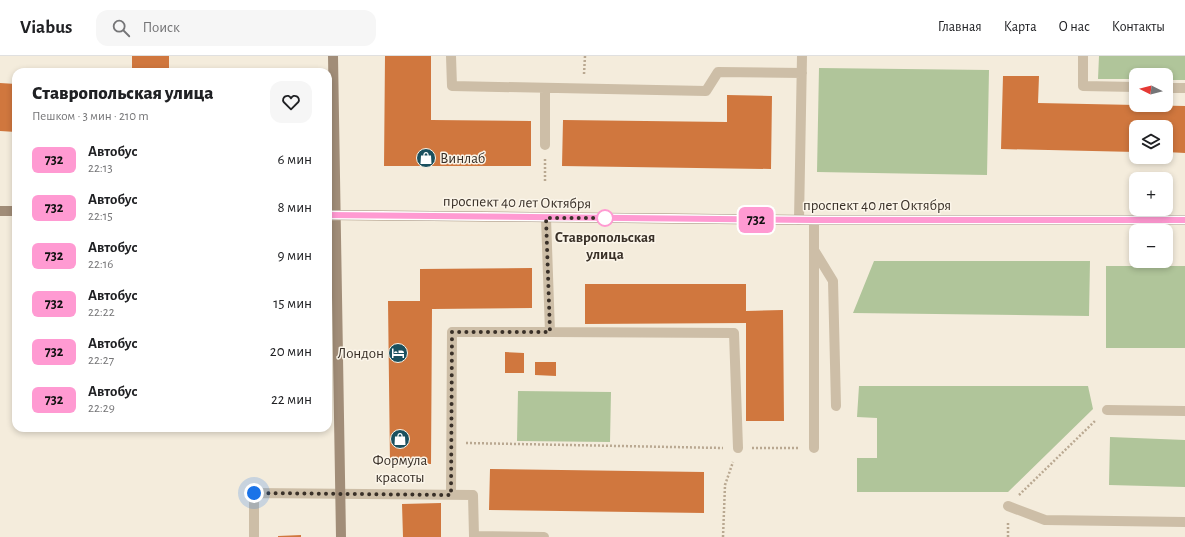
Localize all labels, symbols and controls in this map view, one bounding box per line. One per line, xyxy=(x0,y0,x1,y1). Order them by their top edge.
search box xyxy=(96,10,376,46)
icon: search xyxy=(110,17,132,39)
text: Viabus xyxy=(20,18,72,37)
text: Поиск xyxy=(142,20,180,35)
text: Главная xyxy=(938,20,982,34)
text: Карта xyxy=(1004,20,1037,34)
text: О нас xyxy=(1059,20,1090,34)
text: Контакты xyxy=(1112,20,1165,34)
north arrow xyxy=(1129,68,1173,112)
map controls xyxy=(1129,68,1173,268)
button: heart xyxy=(270,81,312,123)
text: Ставропольская улица xyxy=(32,84,214,103)
text: Пешком · 3 мин · 210 m xyxy=(32,110,149,123)
button: layers xyxy=(1129,120,1173,164)
text: Автобус xyxy=(88,144,138,159)
shop icon: Винлаб xyxy=(415,147,437,169)
place label: Винлаб xyxy=(440,151,485,166)
text: 6 мин xyxy=(278,152,312,167)
text: 732 xyxy=(45,153,63,167)
text: 22:13 xyxy=(88,162,113,175)
button: + xyxy=(1129,172,1173,216)
text: Автобус xyxy=(88,192,138,207)
street label: проспект 40 лет Октября xyxy=(443,194,591,211)
street label: проспект 40 лет Октября xyxy=(803,198,951,213)
text: 8 мин xyxy=(277,200,312,215)
text: 732 xyxy=(45,201,63,215)
line badge: 732 xyxy=(733,207,779,233)
marker: Ставропольская улица xyxy=(596,209,614,227)
text: 22:15 xyxy=(88,210,113,223)
text: 732 xyxy=(747,213,765,227)
button: − xyxy=(1129,224,1173,268)
place label: Ставропольская улица xyxy=(555,230,655,262)
text: Автобус xyxy=(88,240,138,255)
text: 9 мин xyxy=(278,248,312,263)
text: 732 xyxy=(45,249,63,263)
text: 22:16 xyxy=(88,258,113,271)
text: Автобус xyxy=(88,288,138,303)
text: 15 мин xyxy=(273,296,312,311)
text: 732 xyxy=(45,297,63,311)
text: 22:22 xyxy=(88,306,115,319)
text: Автобус xyxy=(88,336,138,351)
hotel icon: Лондон xyxy=(387,342,409,364)
text: 20 мин xyxy=(270,344,312,359)
text: 732 xyxy=(45,345,63,359)
place label: Лондон xyxy=(338,346,384,361)
text: 22:27 xyxy=(88,354,114,367)
text: Автобус xyxy=(88,384,138,399)
text: 22 мин xyxy=(271,392,312,407)
text: 732 xyxy=(45,393,63,407)
text: 22:29 xyxy=(88,402,115,415)
shop icon: Формула красоты xyxy=(389,428,411,450)
place label: Формула красоты xyxy=(373,453,428,485)
your location xyxy=(244,483,264,503)

